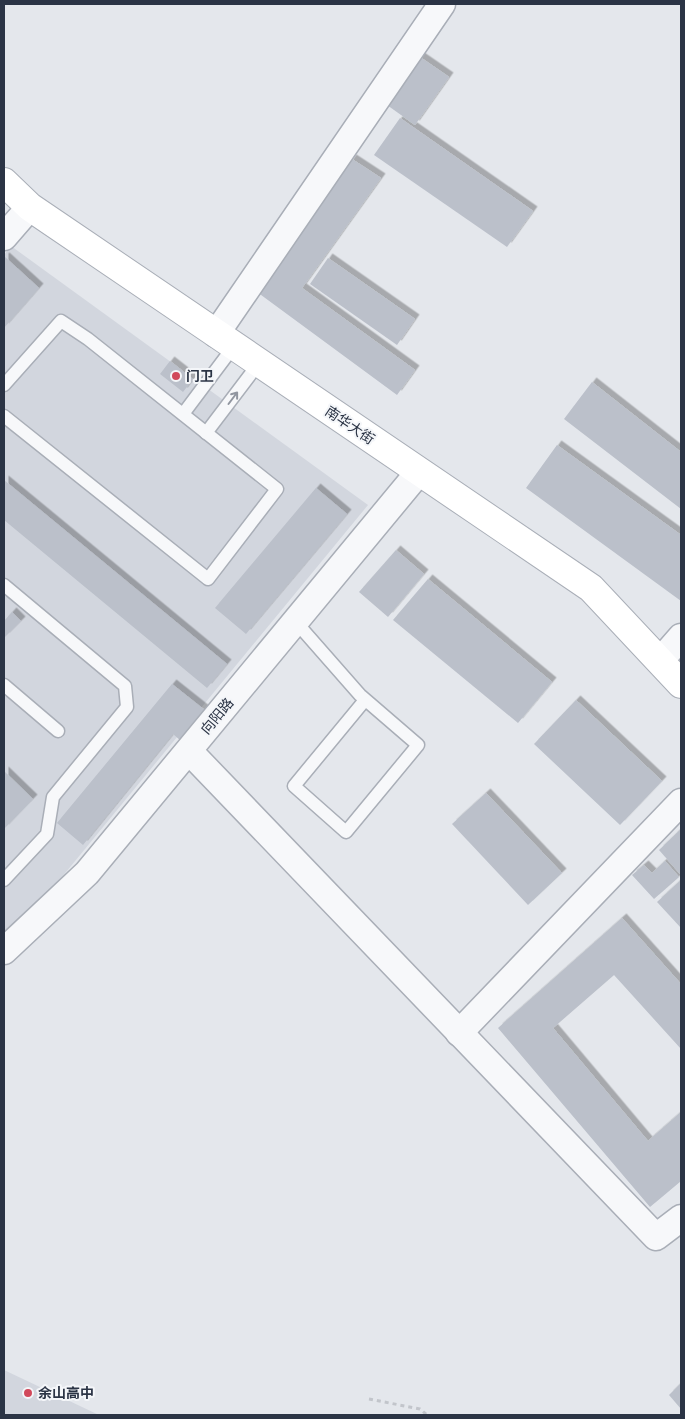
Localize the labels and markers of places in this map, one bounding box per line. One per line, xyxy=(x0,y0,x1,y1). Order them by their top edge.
place label: 门卫 xyxy=(186,368,214,385)
marker: 门卫 xyxy=(170,370,182,382)
place label: 余山高中 xyxy=(38,1385,94,1402)
marker: 余山高中 xyxy=(22,1387,34,1399)

